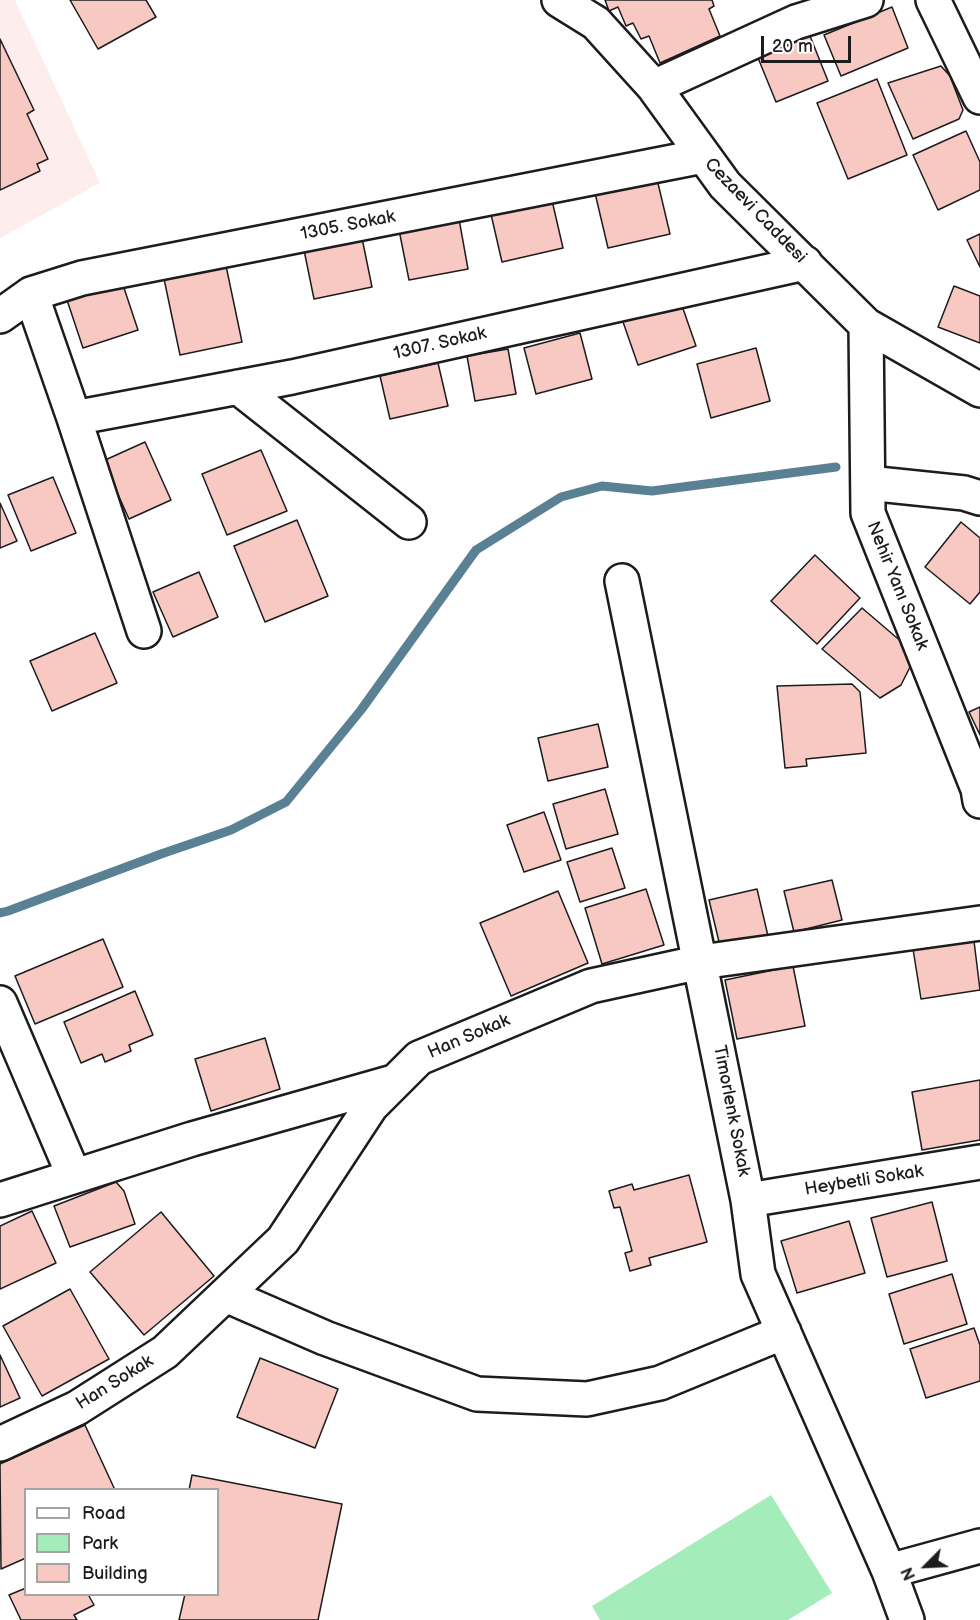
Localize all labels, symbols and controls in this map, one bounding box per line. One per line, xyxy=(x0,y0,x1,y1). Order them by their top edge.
scale bar xyxy=(764,24,854,62)
text: 20 m xyxy=(772,36,813,57)
street label: Cezaevi Caddesi xyxy=(699,154,811,268)
street label: 1305. Sokak xyxy=(299,206,397,246)
street label: 1307. Sokak xyxy=(392,323,488,365)
street label: Nehir Yanı Sokak xyxy=(861,519,933,653)
street label: Han Sokak xyxy=(425,1010,513,1064)
street label: Timorlenk Sokak xyxy=(708,1044,754,1178)
street label: Heybetli Sokak xyxy=(803,1161,925,1201)
street label: Han Sokak xyxy=(72,1351,158,1415)
legend xyxy=(24,1488,219,1596)
text: Road xyxy=(82,1503,126,1524)
text: Park xyxy=(82,1533,118,1554)
north arrow xyxy=(896,1536,956,1596)
text: Building xyxy=(82,1563,148,1584)
text: N xyxy=(898,1564,920,1583)

